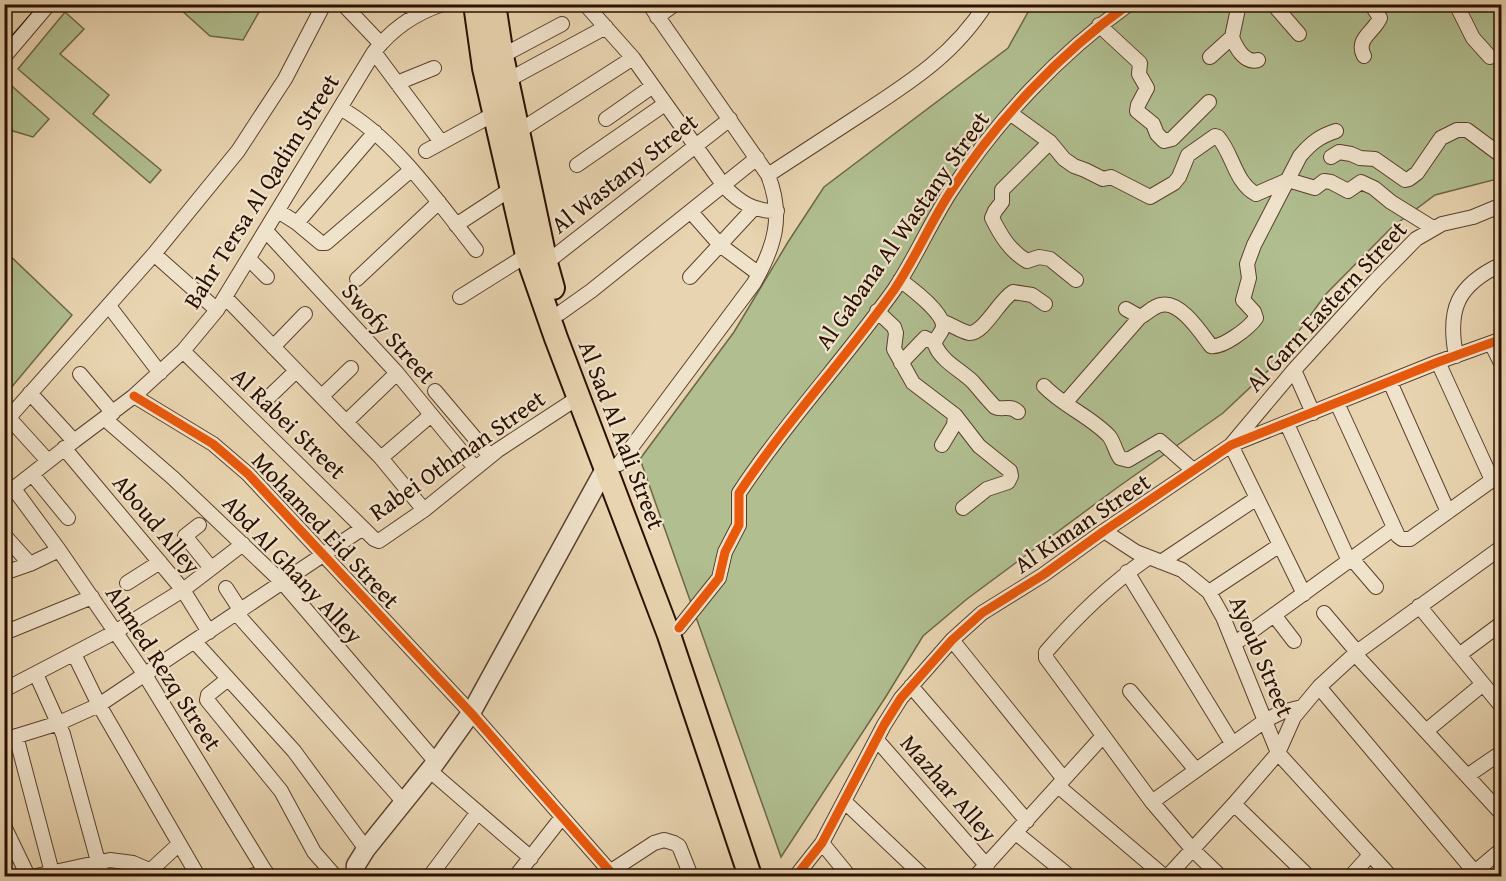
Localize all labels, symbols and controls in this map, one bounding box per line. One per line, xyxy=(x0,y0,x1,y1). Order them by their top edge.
street label: Bahr Tersa Al Qadim Street xyxy=(174,66,348,315)
street label: Al Gabana Al Wastany Street xyxy=(806,103,998,356)
street label: Al Wastany Street xyxy=(543,104,705,242)
street label: Al Garn Eastern Street xyxy=(1237,212,1415,399)
street label: Swofy Street xyxy=(334,274,445,392)
street label: Al Sad Al Aali Street xyxy=(570,336,674,535)
street label: Al Rabei Street xyxy=(224,359,355,487)
street label: Rabei Othman Street xyxy=(362,381,553,529)
street label: Mohamed Eid Street xyxy=(244,444,409,617)
street label: Al Kiman Street xyxy=(1007,464,1158,582)
street label: Aboud Alley xyxy=(105,466,210,582)
street label: Abd Al Ghany Alley xyxy=(215,487,371,651)
street label: Ahmed Rezq Street xyxy=(97,578,231,758)
street label: Ayoub Street xyxy=(1221,590,1303,722)
street label: Mazhar Alley xyxy=(892,726,1006,850)

